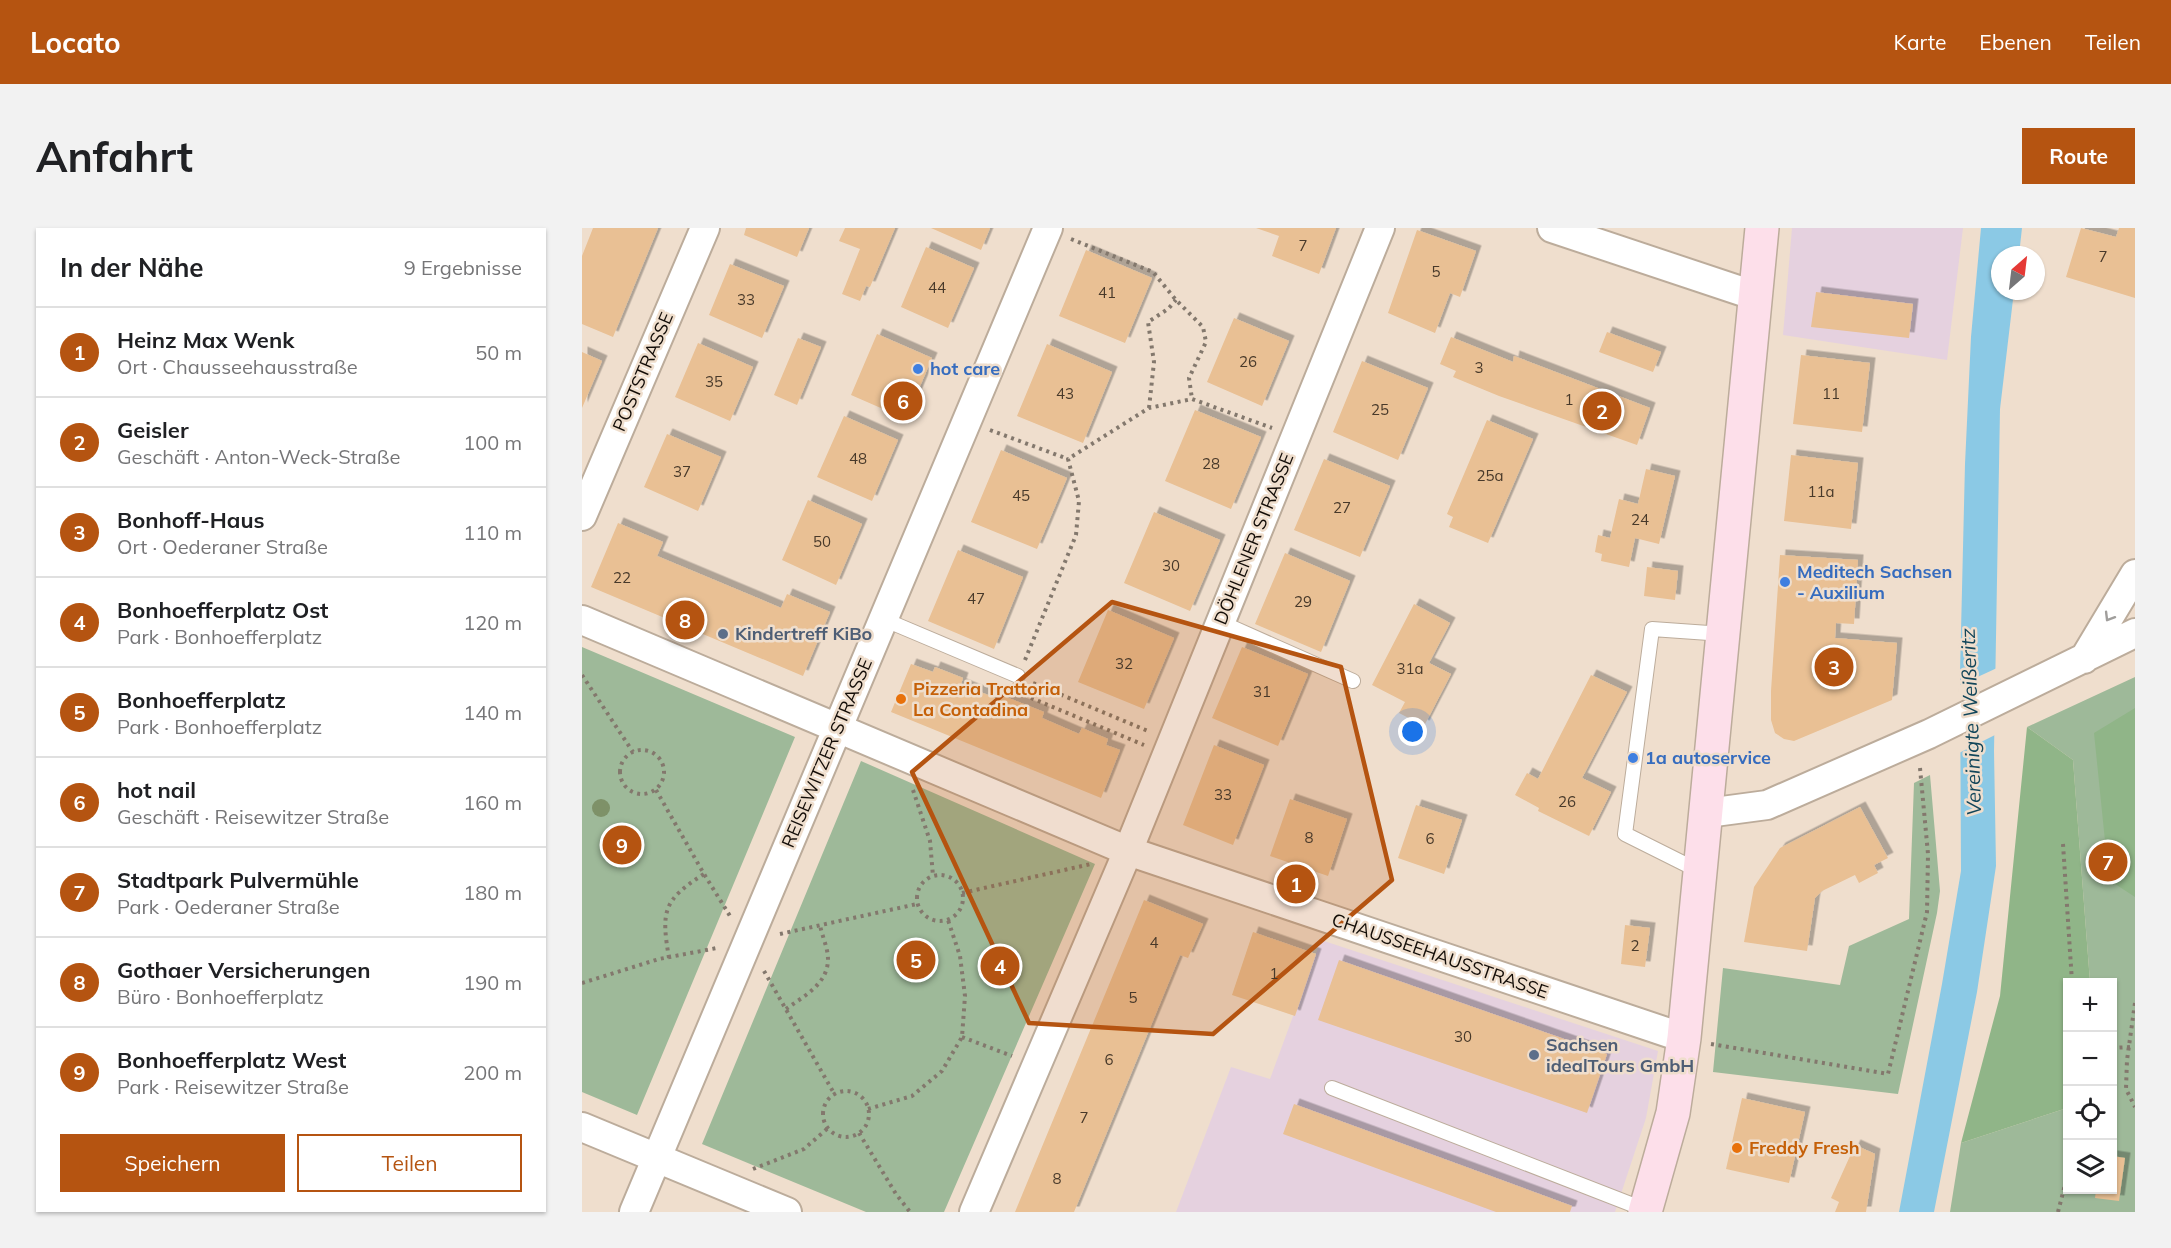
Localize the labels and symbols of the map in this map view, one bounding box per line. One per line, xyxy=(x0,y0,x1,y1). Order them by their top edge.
house number: 7 xyxy=(1298,236,1308,255)
north arrow xyxy=(1991,246,2045,300)
house number: 7 xyxy=(2098,247,2108,266)
house number: 5 xyxy=(1431,262,1441,281)
house number: 44 xyxy=(928,278,946,297)
house number: 41 xyxy=(1098,283,1116,302)
house number: 33 xyxy=(737,290,755,309)
street label: POSTSTRASSE xyxy=(607,309,678,435)
house number: 26 xyxy=(1239,352,1257,371)
place label: hot care xyxy=(930,357,1000,380)
house number: 3 xyxy=(1474,358,1484,377)
marker: hot care xyxy=(911,362,925,376)
house number: 35 xyxy=(705,372,723,391)
pin: 6 xyxy=(884,378,922,423)
house number: 43 xyxy=(1056,384,1074,403)
house number: 11 xyxy=(1822,384,1840,403)
pin: 2 xyxy=(1582,388,1622,434)
house number: 1 xyxy=(1564,390,1574,409)
house number: 25 xyxy=(1371,400,1389,419)
house number: 48 xyxy=(849,449,867,468)
street label: DÖHLENER STRASSE xyxy=(1209,450,1298,628)
house number: 28 xyxy=(1202,454,1220,473)
house number: 37 xyxy=(673,462,691,481)
house number: 25a xyxy=(1476,466,1504,485)
house number: 11a xyxy=(1807,482,1835,501)
house number: 45 xyxy=(1012,486,1030,505)
house number: 27 xyxy=(1333,498,1351,517)
house number: 24 xyxy=(1631,510,1649,529)
house number: 50 xyxy=(813,532,831,551)
house number: 30 xyxy=(1162,556,1180,575)
place label: Meditech Sachsen - Auxilium xyxy=(1797,560,1952,604)
house number: 22 xyxy=(613,568,631,587)
marker: Meditech Sachsen - Auxilium xyxy=(1778,575,1792,589)
house number: 47 xyxy=(967,589,985,608)
house number: 29 xyxy=(1294,592,1312,611)
pin: 8 xyxy=(666,598,704,642)
one-way arrow xyxy=(2105,611,2117,621)
place label: Kindertreff KiBo xyxy=(735,622,872,645)
marker: Kindertreff KiBo xyxy=(716,627,730,641)
water label: Vereinigte Weißeritz xyxy=(1955,627,1986,816)
pin: 3 xyxy=(1814,644,1854,690)
house number: 32 xyxy=(1115,654,1133,673)
street label: REISEWITZER STRASSE xyxy=(776,655,877,851)
house number: 31a xyxy=(1396,659,1424,678)
place label: Pizzeria Trattoria La Contadina xyxy=(913,677,1061,721)
house number: 31 xyxy=(1253,682,1271,701)
marker: Pizzeria Trattoria La Contadina xyxy=(894,692,908,706)
your location xyxy=(1398,717,1427,746)
place label: 1a autoservice xyxy=(1645,746,1771,769)
marker: 1a autoservice xyxy=(1626,751,1640,765)
house number: 33 xyxy=(1214,785,1232,804)
house number: 26 xyxy=(1558,792,1576,811)
pin: 9 xyxy=(602,822,642,868)
house number: 8 xyxy=(1304,828,1314,847)
house number: 6 xyxy=(1425,829,1435,848)
pin: 7 xyxy=(2088,840,2128,884)
pin: 1 xyxy=(1276,862,1316,906)
street label: CHAUSSEEHAUSSTRASSE xyxy=(1329,908,1551,1003)
house number: 4 xyxy=(1149,933,1159,952)
house number: 2 xyxy=(1630,936,1640,955)
pin: 5 xyxy=(896,938,936,982)
pin: 4 xyxy=(980,944,1020,988)
house number: 1 xyxy=(1269,964,1279,983)
house number: 5 xyxy=(1128,988,1138,1007)
house number: 30 xyxy=(1454,1027,1472,1046)
place label: Sachsen idealTours GmbH xyxy=(1546,1033,1694,1077)
marker: Sachsen idealTours GmbH xyxy=(1527,1048,1541,1062)
house number: 6 xyxy=(1104,1050,1114,1069)
house number: 7 xyxy=(1079,1108,1089,1127)
place label: Freddy Fresh xyxy=(1749,1136,1860,1159)
marker: Freddy Fresh xyxy=(1730,1141,1744,1155)
house number: 8 xyxy=(1052,1169,1062,1188)

